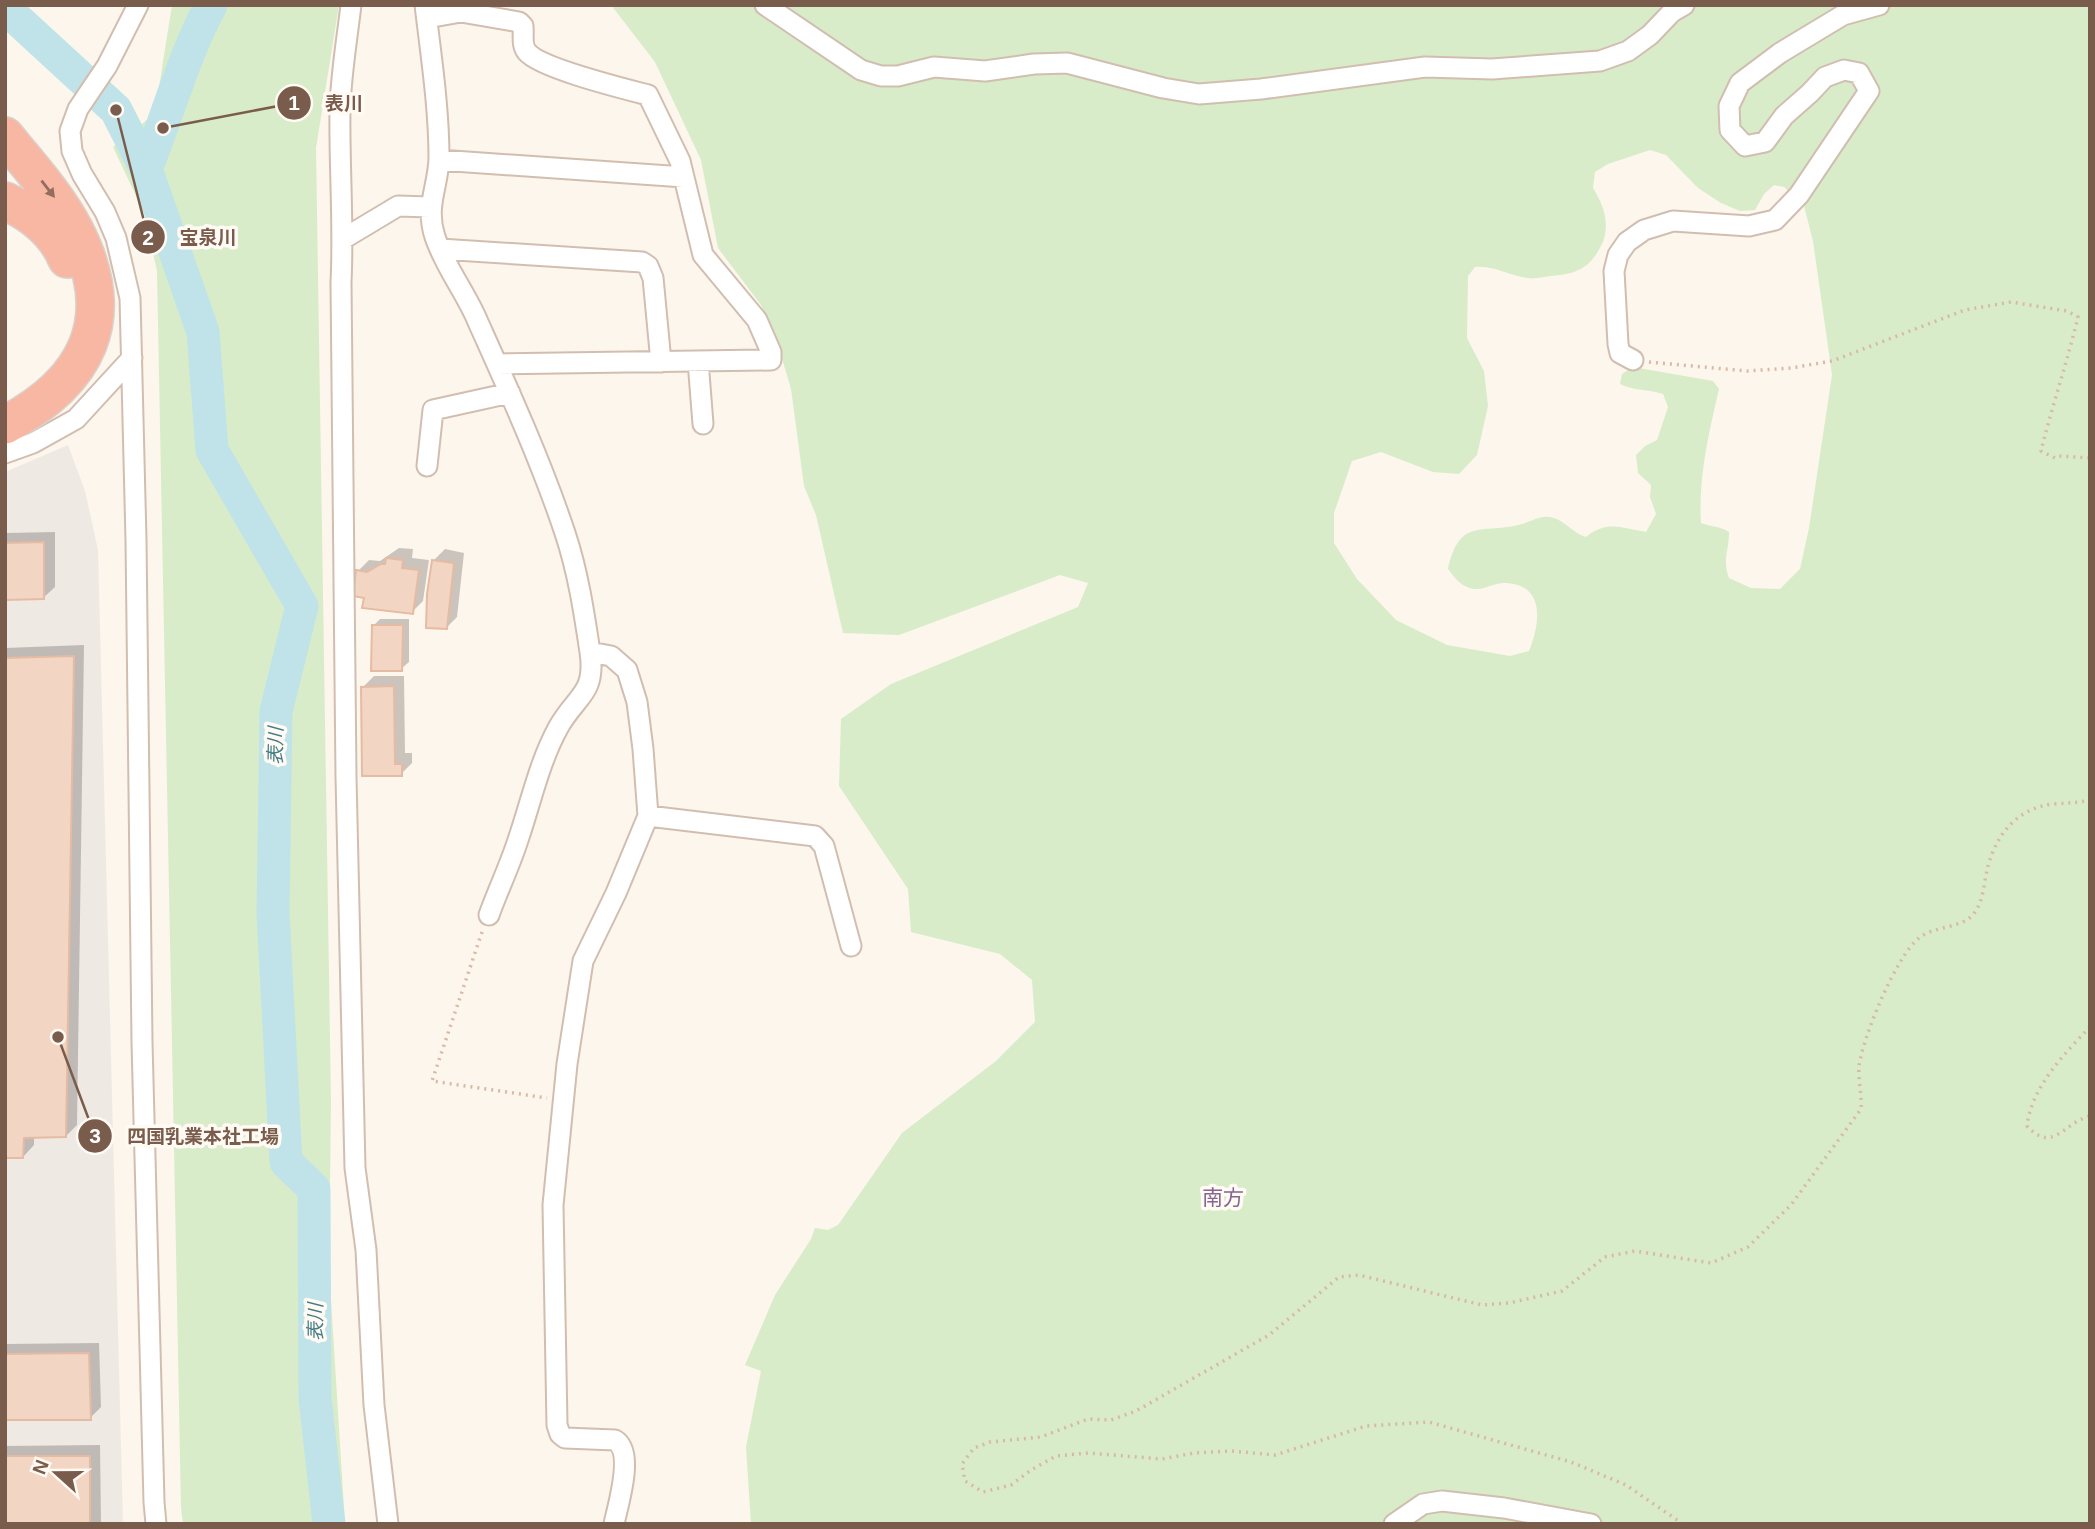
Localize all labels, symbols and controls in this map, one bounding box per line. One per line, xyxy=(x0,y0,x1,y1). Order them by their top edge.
callout: 表川 xyxy=(276,83,377,123)
text: 1 xyxy=(288,91,300,114)
text: 表川 xyxy=(325,93,363,114)
one-way arrow xyxy=(40,180,55,198)
callout: 宝泉川 xyxy=(131,217,251,257)
text: 2 xyxy=(142,226,154,249)
text: 宝泉川 xyxy=(179,227,237,248)
water label: 表川 xyxy=(265,725,286,765)
callout: 四国乳業本社工場 xyxy=(78,1116,293,1156)
text: 3 xyxy=(89,1124,101,1147)
text: 四国乳業本社工場 xyxy=(127,1126,279,1147)
district label: 南方 xyxy=(1202,1186,1244,1209)
water label: 表川 xyxy=(305,1301,326,1341)
north arrow xyxy=(21,1438,91,1508)
text: N xyxy=(28,1457,53,1477)

